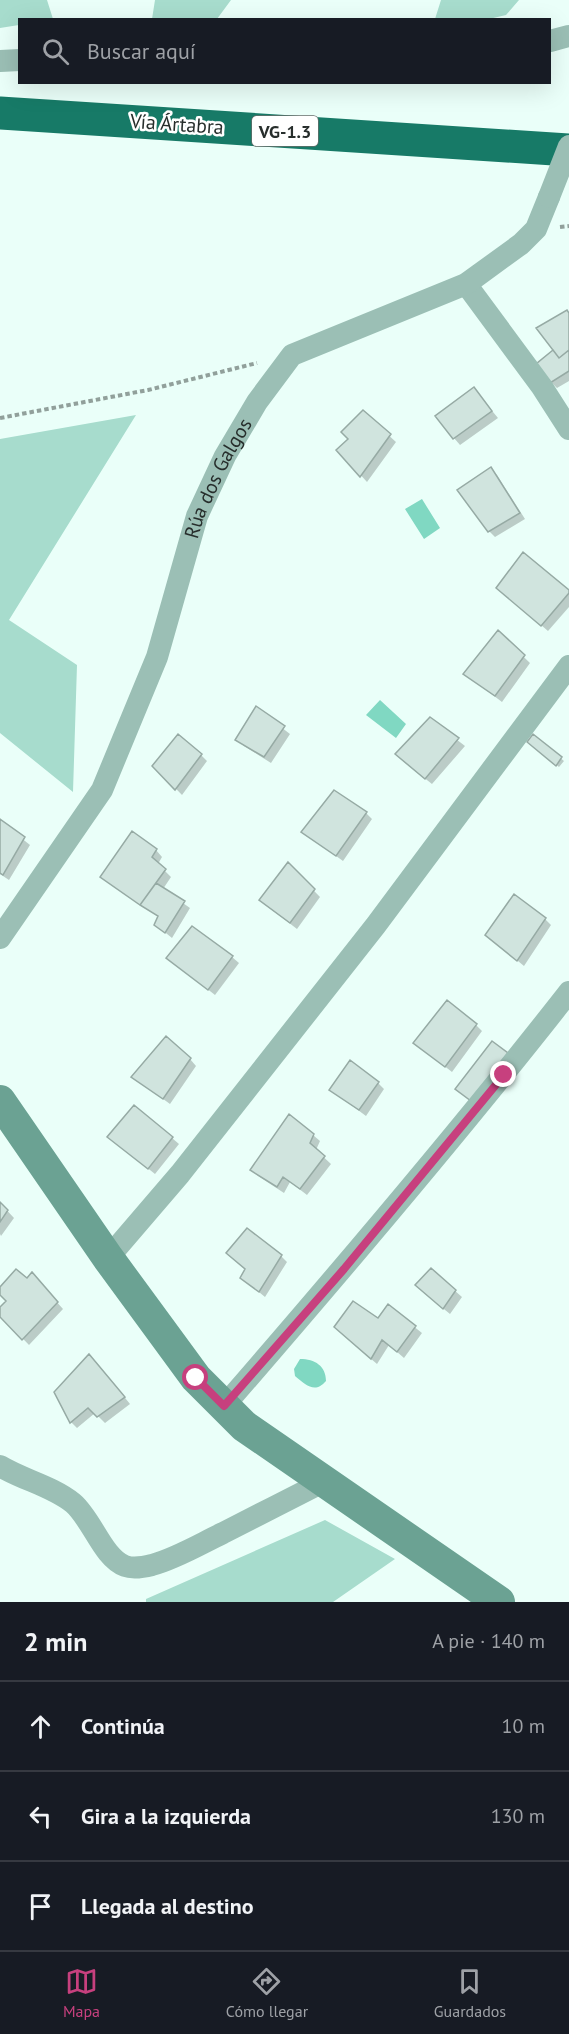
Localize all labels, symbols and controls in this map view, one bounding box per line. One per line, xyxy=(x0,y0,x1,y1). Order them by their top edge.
search box xyxy=(18,18,551,84)
icon: search xyxy=(39,35,72,68)
text: Buscar aquí xyxy=(87,37,196,65)
street label: Vía Ártabra xyxy=(128,108,225,140)
road number: VG-1.3 xyxy=(252,116,318,146)
street label: Rúa dos Galgos xyxy=(178,413,258,541)
route end xyxy=(490,1061,516,1087)
route start xyxy=(182,1364,208,1390)
text: 2 min xyxy=(24,1625,87,1658)
text: A pie · 140 m xyxy=(432,1628,545,1654)
icon: ahead xyxy=(24,1710,57,1743)
text: Continúa xyxy=(81,1712,165,1740)
text: 10 m xyxy=(502,1713,545,1739)
icon: left xyxy=(24,1800,57,1833)
text: Gira a la izquierda xyxy=(81,1802,251,1830)
text: 130 m xyxy=(491,1803,545,1829)
icon: arrive xyxy=(24,1890,57,1923)
text: Llegada al destino xyxy=(81,1892,254,1920)
tab: Mapa xyxy=(63,1965,100,2021)
tab: Cómo llegar xyxy=(226,1965,308,2021)
tab: Guardados xyxy=(434,1965,506,2021)

